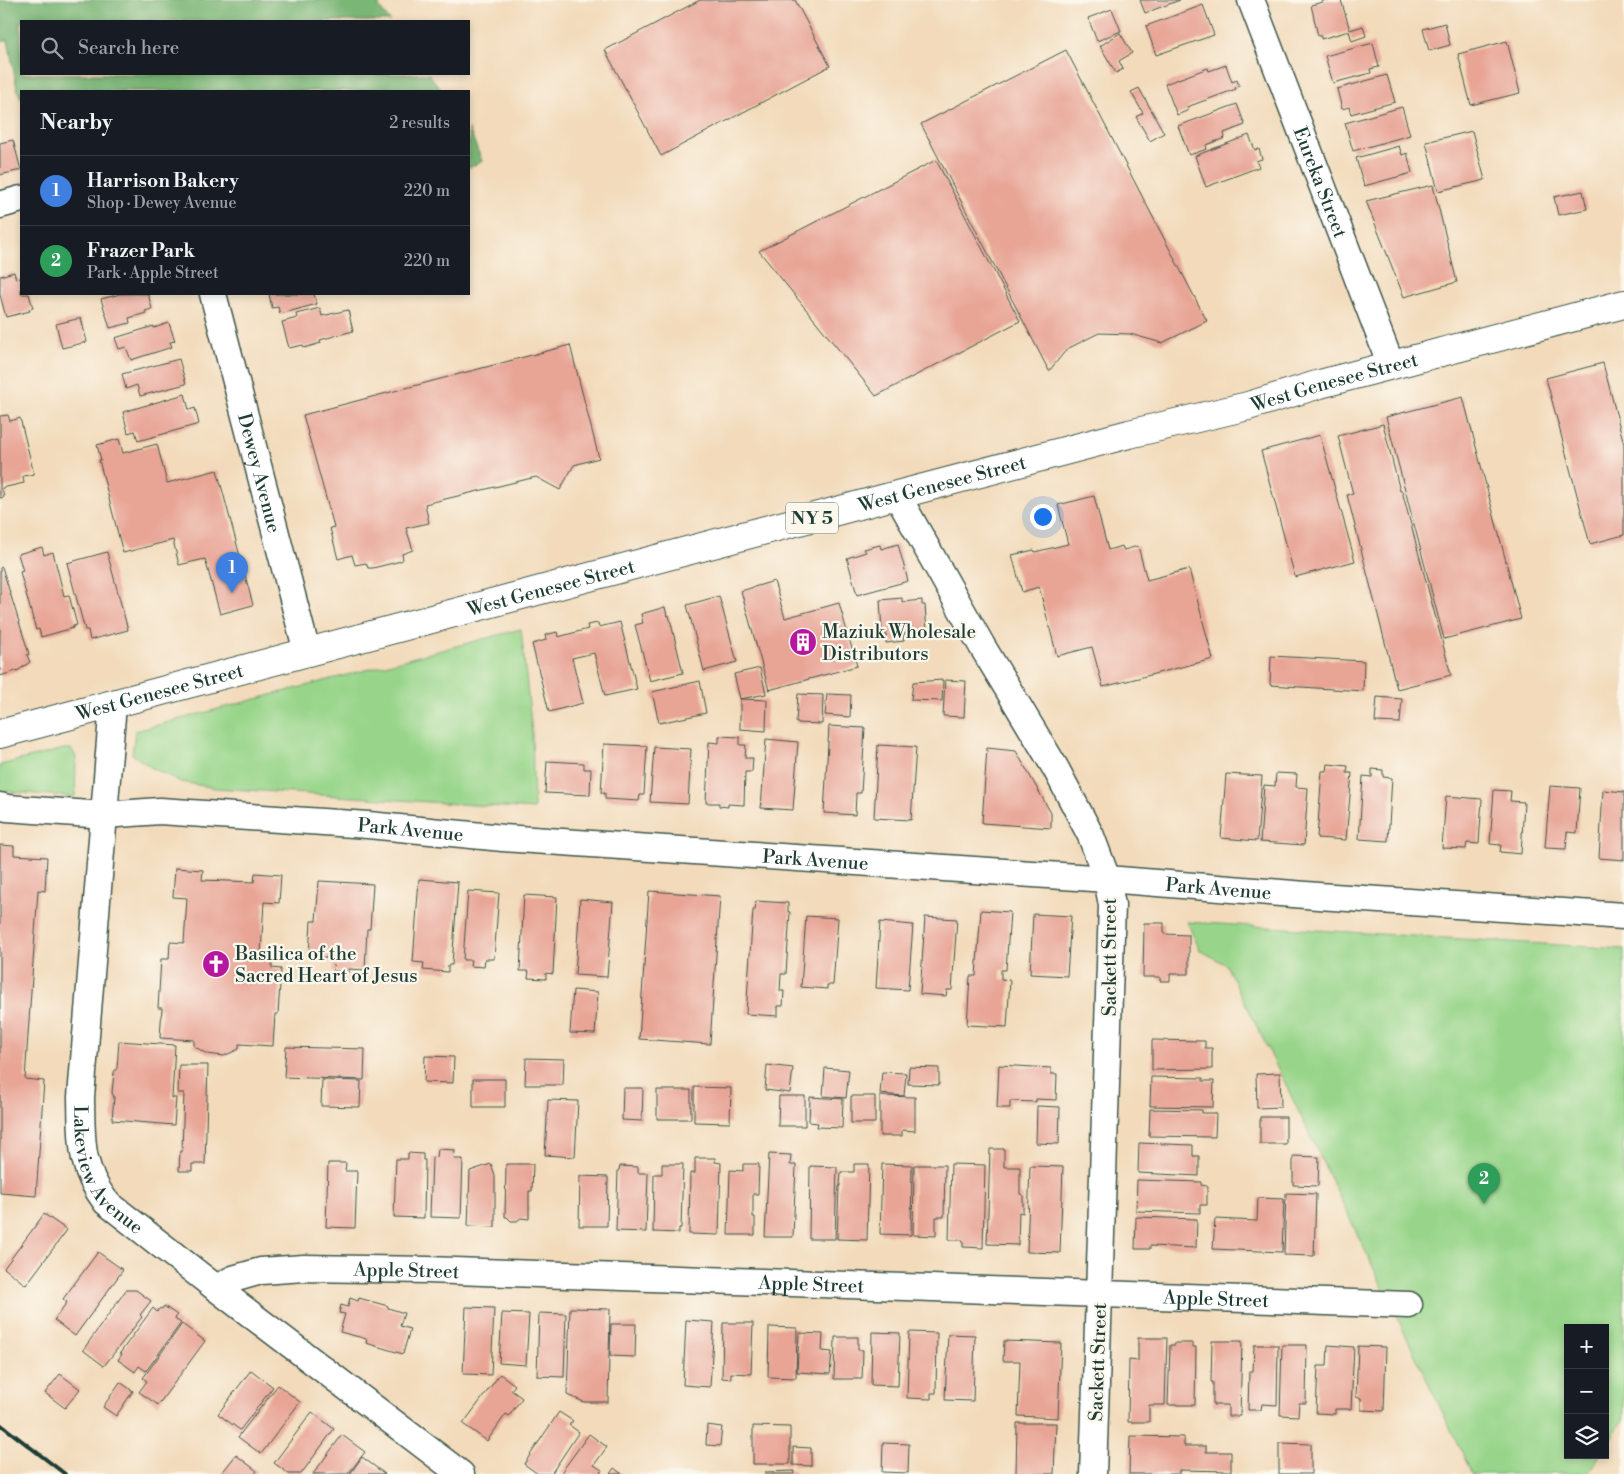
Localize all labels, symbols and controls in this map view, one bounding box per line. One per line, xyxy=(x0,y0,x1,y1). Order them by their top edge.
search box xyxy=(20,20,470,75)
icon: search xyxy=(38,34,66,62)
text: Search here xyxy=(78,36,179,60)
text: Nearby xyxy=(40,110,113,136)
text: 2 results xyxy=(389,113,450,133)
street label: Eureka Street xyxy=(1288,123,1352,242)
text: Harrison Bakery xyxy=(87,169,239,193)
text: 1 xyxy=(52,181,60,201)
text: 220 m xyxy=(404,181,450,201)
text: Shop · Dewey Avenue xyxy=(87,193,236,213)
text: Frazer Park xyxy=(87,239,195,263)
text: 2 xyxy=(51,251,61,271)
text: 220 m xyxy=(404,251,450,271)
text: Park · Apple Street xyxy=(87,263,219,283)
street label: West Genesee Street xyxy=(1247,348,1421,418)
street label: Dewey Avenue xyxy=(232,411,286,536)
street label: West Genesee Street xyxy=(855,450,1029,518)
road number: NY 5 xyxy=(786,502,838,534)
your location xyxy=(1030,504,1056,530)
pin: 1 xyxy=(216,552,248,593)
street label: West Genesee Street xyxy=(464,554,638,622)
place label: Maziuk Wholesale Distributors xyxy=(822,620,976,666)
building icon: Maziuk Wholesale Distributors xyxy=(788,627,818,657)
street label: West Genesee Street xyxy=(72,659,246,727)
street label: Park Avenue xyxy=(357,813,465,847)
street label: Park Avenue xyxy=(762,845,869,876)
street label: Park Avenue xyxy=(1165,873,1272,905)
street label: Sackett Street xyxy=(1098,898,1122,1016)
place label: Basilica of the Sacred Heart of Jesus xyxy=(234,942,418,988)
church icon: Basilica of the Sacred Heart of Jesus xyxy=(201,949,231,979)
street label: Lakeview Avenue xyxy=(68,1105,148,1240)
pin: 2 xyxy=(1468,1163,1500,1204)
street label: Apple Street xyxy=(352,1258,460,1284)
street label: Apple Street xyxy=(757,1271,865,1299)
street label: Apple Street xyxy=(1162,1285,1270,1313)
street label: Sackett Street xyxy=(1084,1302,1112,1422)
map controls xyxy=(1564,1324,1609,1459)
button: + xyxy=(1564,1324,1609,1369)
button: − xyxy=(1564,1369,1609,1414)
button: layers xyxy=(1564,1414,1609,1459)

